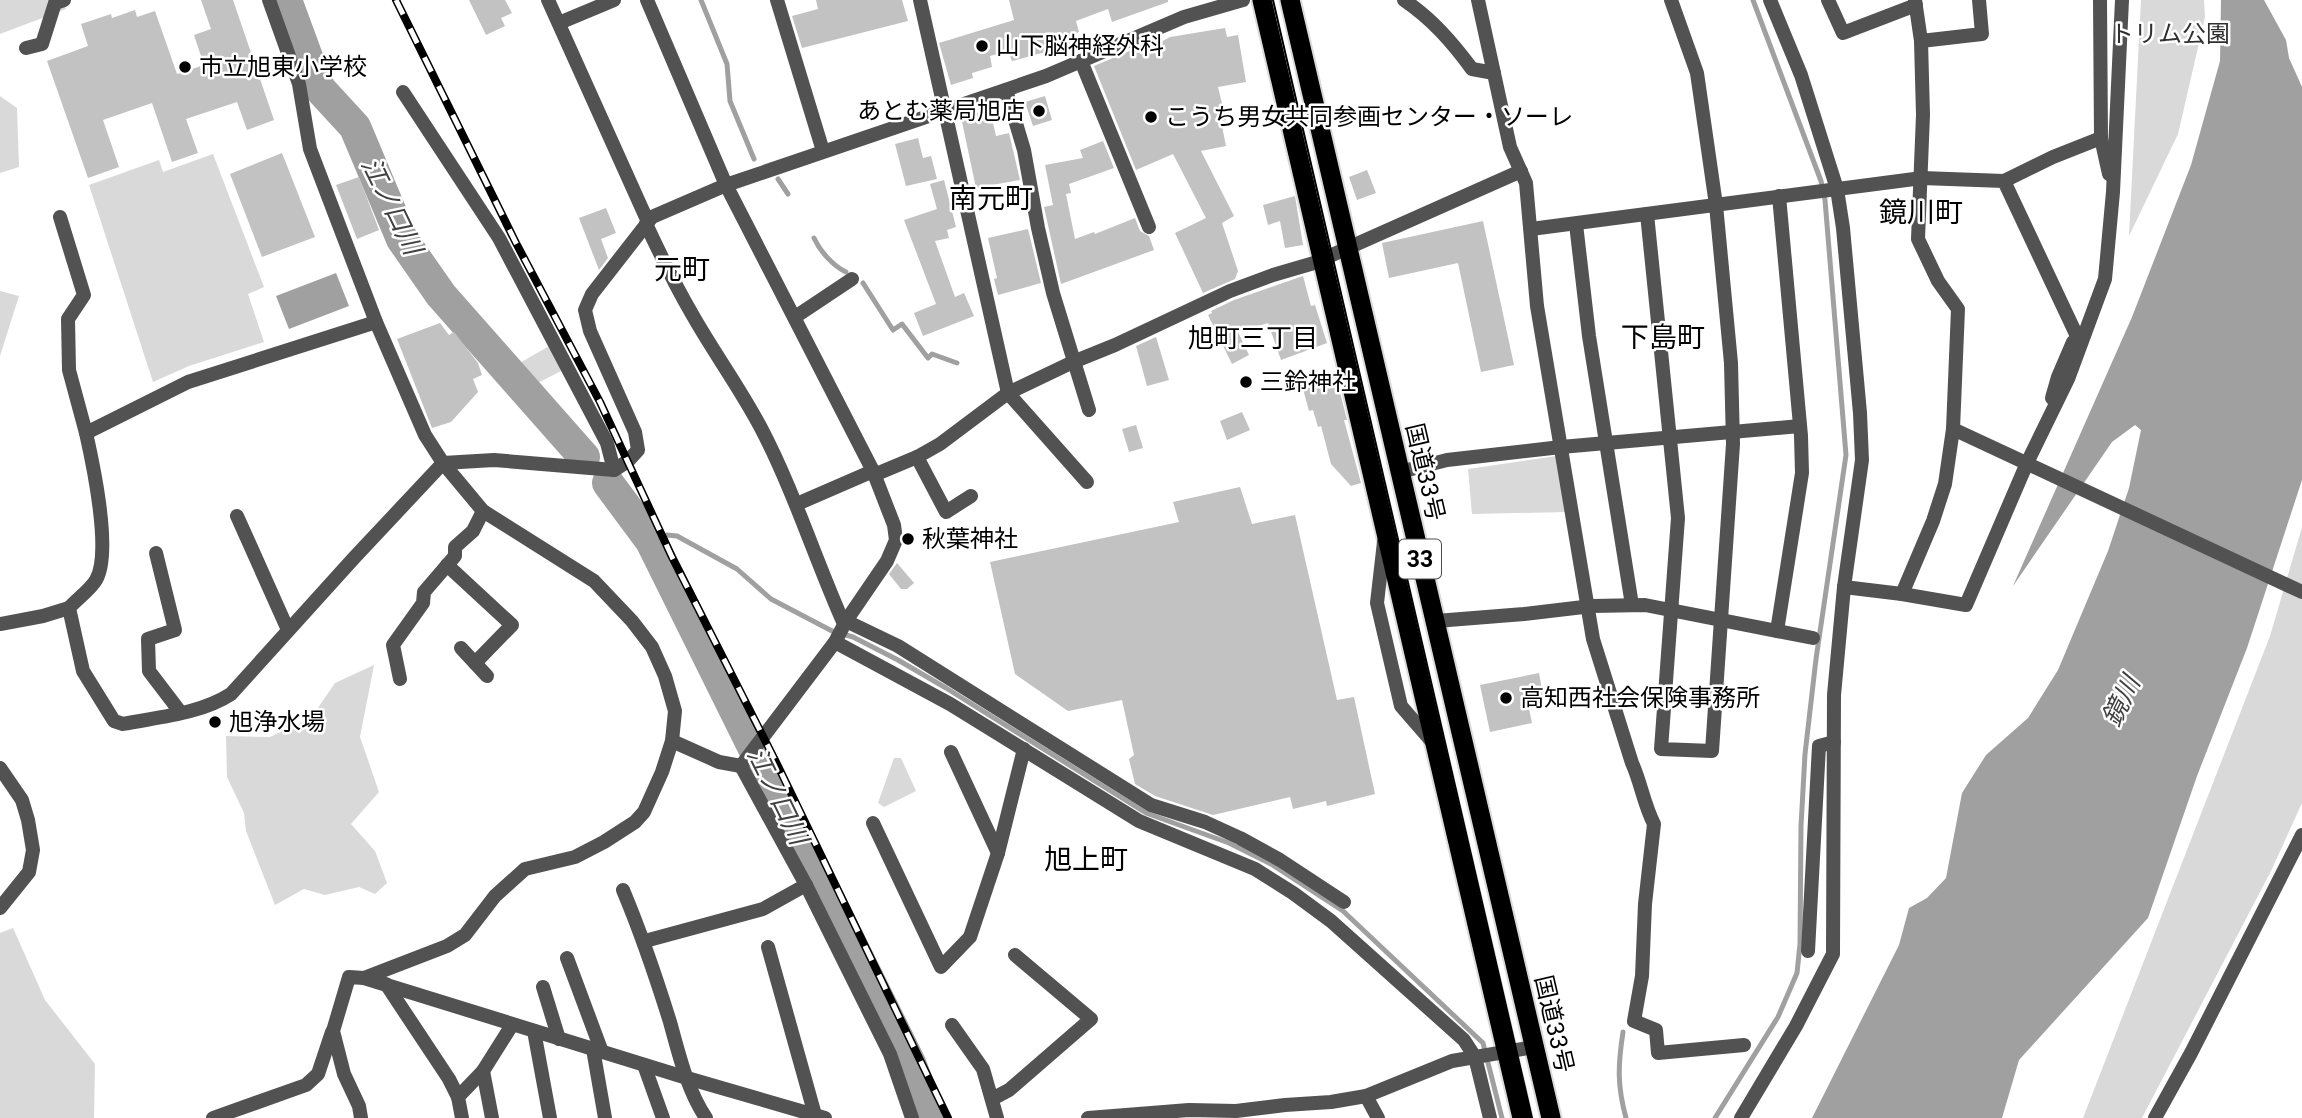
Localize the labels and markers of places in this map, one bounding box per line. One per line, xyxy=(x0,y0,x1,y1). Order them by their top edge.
place label: 山下脳神経外科 xyxy=(996,32,1164,60)
marker: 山下脳神経外科 xyxy=(974,38,990,54)
place label: 市立旭東小学校 xyxy=(199,53,367,81)
marker: 市立旭東小学校 xyxy=(177,59,193,75)
place label: あとむ薬局旭店 xyxy=(857,97,1025,125)
marker: あとむ薬局旭店 xyxy=(1031,103,1047,119)
place label: こうち男女共同参画センター・ソーレ xyxy=(1165,103,1573,131)
marker: こうち男女共同参画センター・ソーレ xyxy=(1143,109,1159,125)
place label: 三鈴神社 xyxy=(1260,368,1356,396)
marker: 三鈴神社 xyxy=(1238,374,1254,390)
place label: 秋葉神社 xyxy=(922,525,1018,553)
marker: 秋葉神社 xyxy=(900,531,916,547)
place label: 高知西社会保険事務所 xyxy=(1520,684,1760,712)
marker: 高知西社会保険事務所 xyxy=(1498,690,1514,706)
place label: 旭浄水場 xyxy=(229,708,325,736)
marker: 旭浄水場 xyxy=(207,714,223,730)

